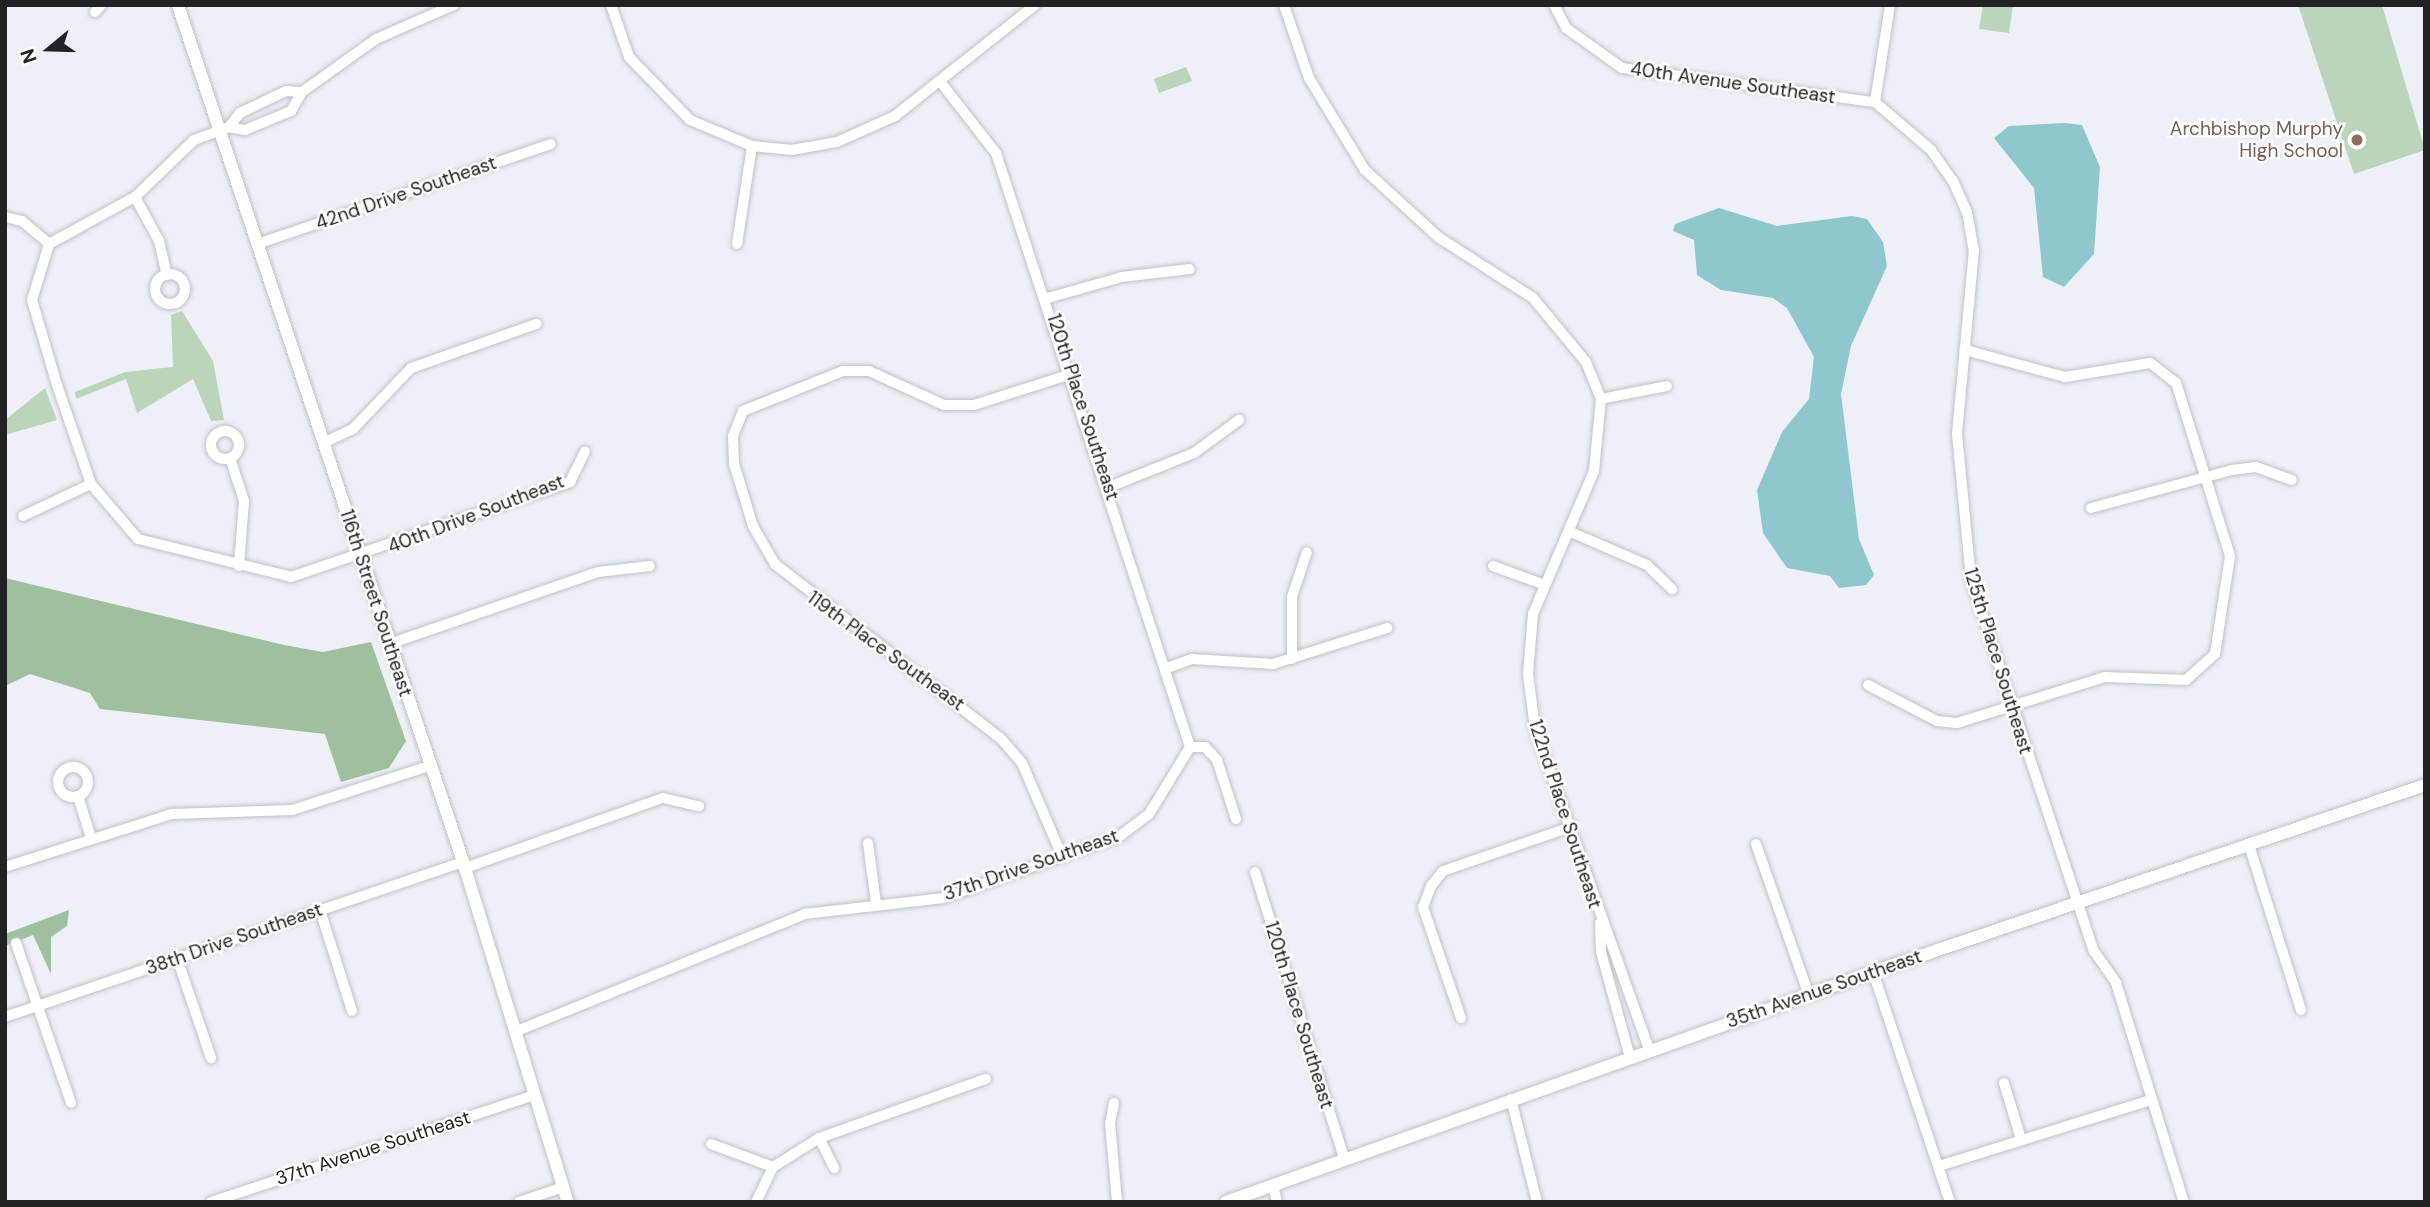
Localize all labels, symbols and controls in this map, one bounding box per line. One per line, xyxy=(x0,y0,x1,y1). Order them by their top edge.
north arrow xyxy=(14,14,84,84)
text: N xyxy=(15,45,43,67)
street label: 40th Avenue Southeast xyxy=(1629,57,1837,109)
place label: Archbishop Murphy High School xyxy=(2170,118,2343,162)
marker: Archbishop Murphy High School xyxy=(2349,132,2365,148)
street label: 42nd Drive Southeast xyxy=(313,151,499,235)
street label: 120th Place Southeast xyxy=(1042,311,1124,503)
street label: 40th Drive Southeast xyxy=(385,470,567,558)
street label: 116th Street Southeast xyxy=(335,507,417,699)
street label: 125th Place Southeast xyxy=(1959,565,2037,757)
street label: 119th Place Southeast xyxy=(803,586,969,716)
street label: 122nd Place Southeast xyxy=(1524,717,1606,911)
street label: 37th Drive Southeast xyxy=(940,824,1122,906)
street label: 38th Drive Southeast xyxy=(143,898,325,980)
street label: 120th Place Southeast xyxy=(1260,919,1338,1111)
street label: 35th Avenue Southeast xyxy=(1723,945,1925,1033)
street label: 37th Avenue Southeast xyxy=(273,1106,473,1190)

